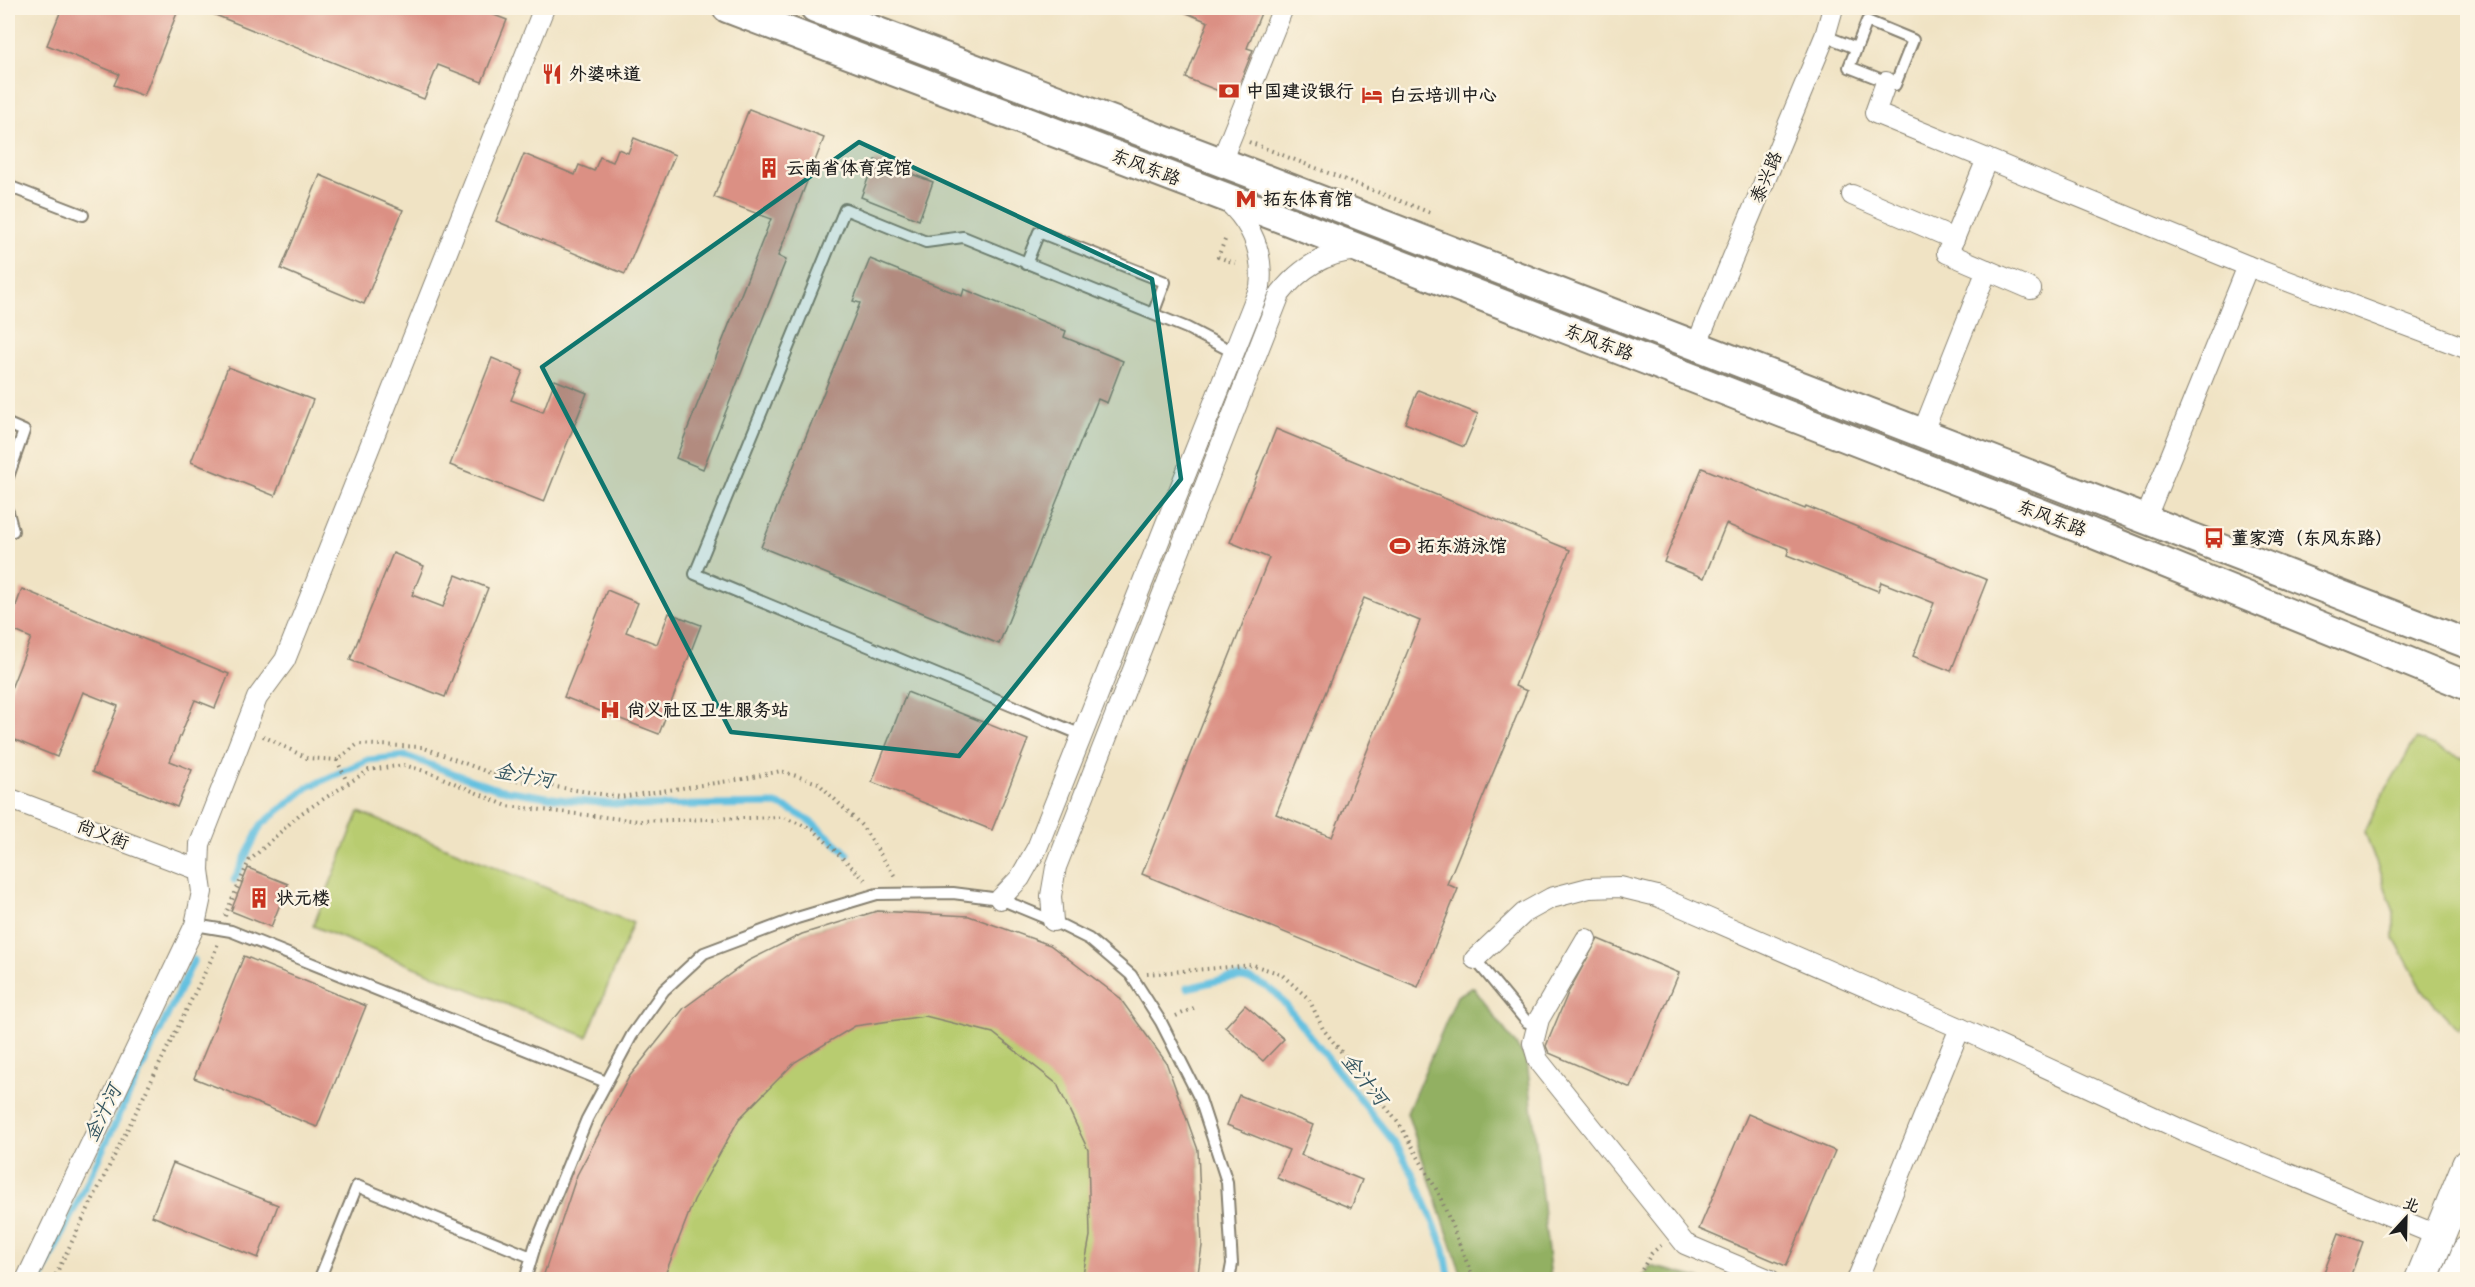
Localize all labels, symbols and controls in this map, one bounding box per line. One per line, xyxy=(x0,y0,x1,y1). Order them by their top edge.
restaurant icon: 外婆味道 xyxy=(540,62,564,86)
place label: 外婆味道 xyxy=(569,63,641,85)
bank icon: 中国建设银行 xyxy=(1217,79,1241,103)
place label: 中国建设银行 xyxy=(1246,80,1354,102)
hotel icon: 白云培训中心 xyxy=(1360,83,1384,107)
place label: 白云培训中心 xyxy=(1389,84,1497,106)
street label: 东风东路 xyxy=(1108,144,1184,190)
street label: 泰兴路 xyxy=(1745,148,1787,206)
building icon: 云南省体育宾馆 xyxy=(757,156,781,180)
place label: 云南省体育宾馆 xyxy=(786,157,912,179)
metro station icon: 拓东体育馆 xyxy=(1234,187,1258,211)
place label: 拓东体育馆 xyxy=(1263,188,1353,210)
street label: 东风东路 xyxy=(1561,319,1637,365)
street label: 东风东路 xyxy=(2014,495,2090,541)
bus stop icon: 董家湾（东风东路） xyxy=(2202,526,2226,550)
place label: 董家湾（东风东路） xyxy=(2231,527,2393,549)
sports icon: 拓东游泳馆 xyxy=(1388,534,1412,558)
place label: 拓东游泳馆 xyxy=(1417,535,1507,557)
hospital icon: 尚义社区卫生服务站 xyxy=(598,698,622,722)
place label: 尚义社区卫生服务站 xyxy=(627,699,789,721)
water label: 金汁河 xyxy=(492,757,559,793)
street label: 尚义街 xyxy=(74,814,132,854)
building icon: 状元楼 xyxy=(247,886,271,910)
place label: 状元楼 xyxy=(276,887,330,909)
water label: 金汁河 xyxy=(1337,1048,1395,1112)
water label: 金汁河 xyxy=(78,1078,127,1145)
north arrow xyxy=(2376,1188,2436,1248)
text: 北 xyxy=(2400,1193,2422,1216)

